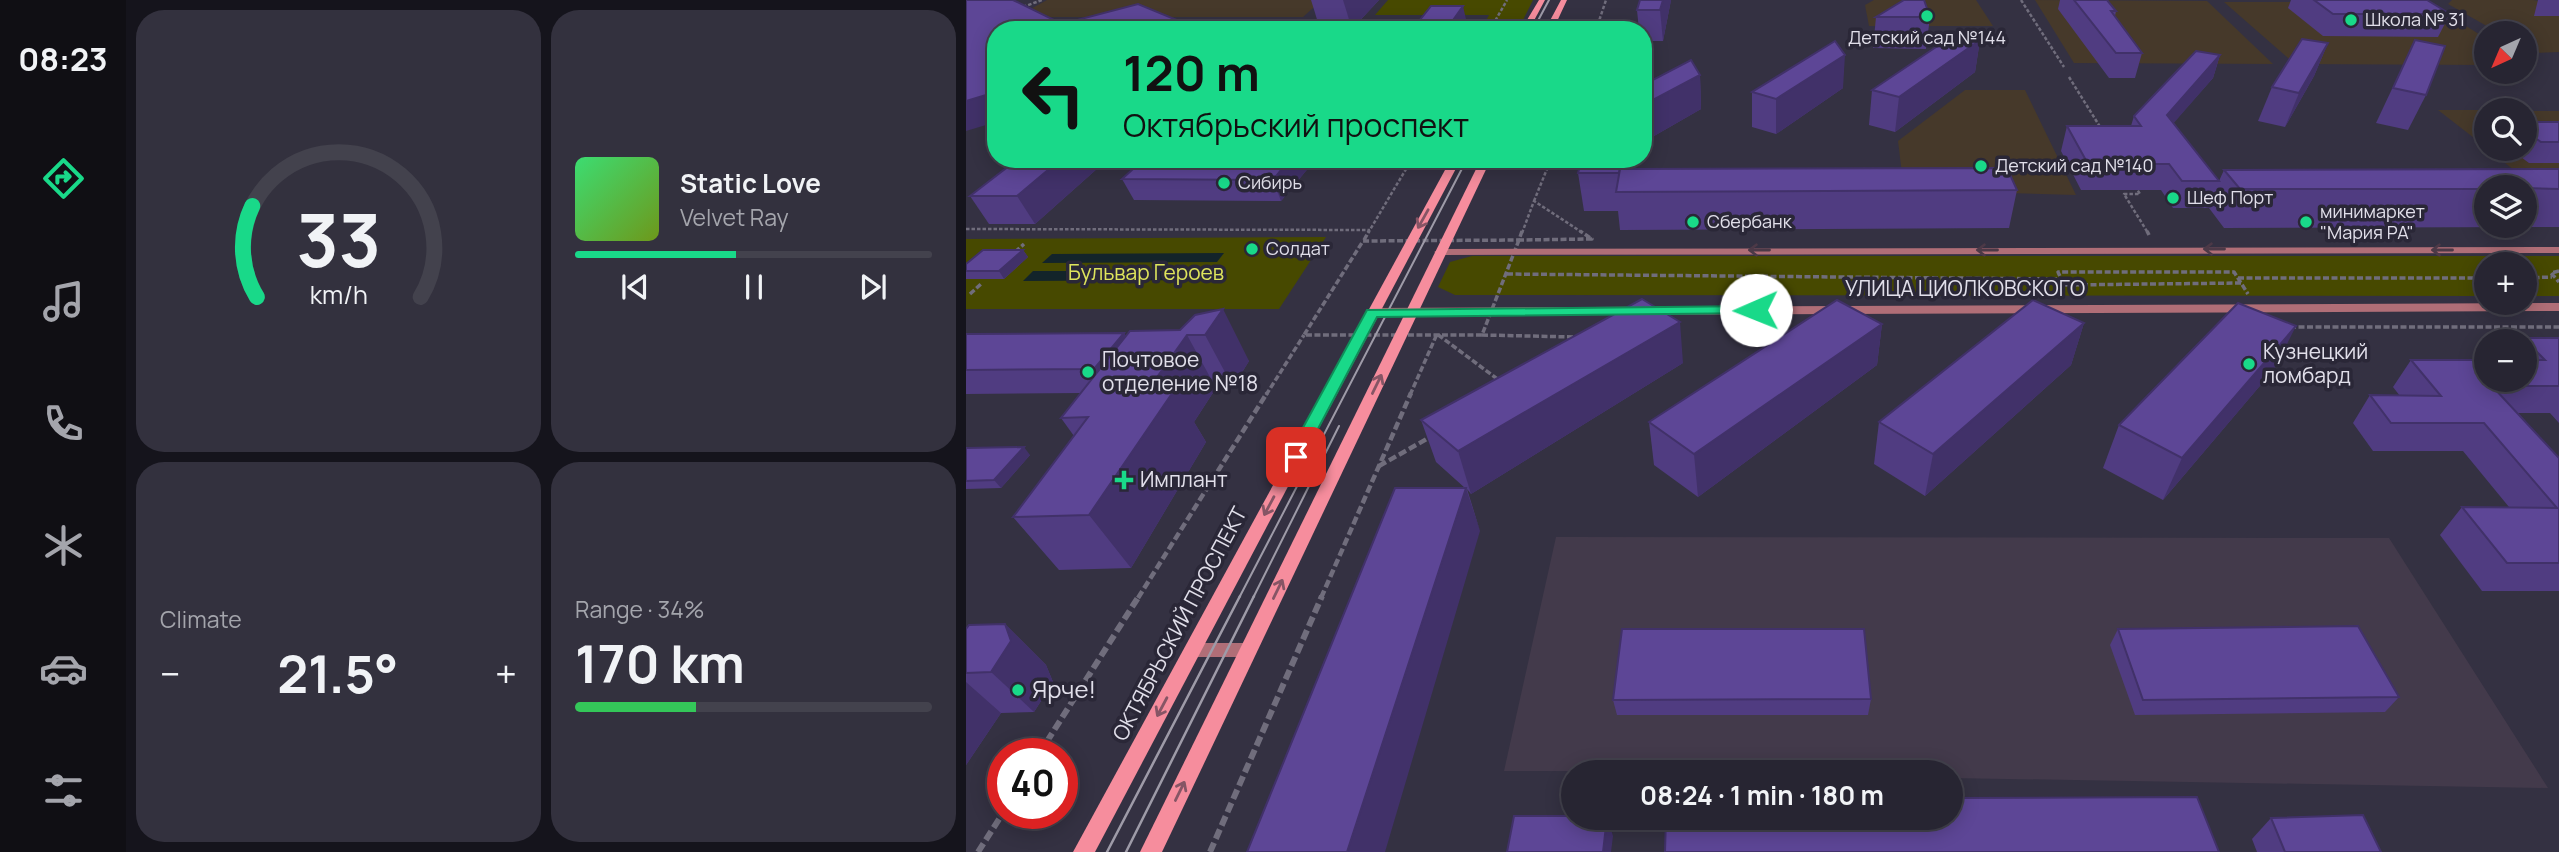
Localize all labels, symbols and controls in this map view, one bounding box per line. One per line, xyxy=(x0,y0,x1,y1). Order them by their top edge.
place label: Школа № 31 xyxy=(2365,7,2465,31)
marker: Детский сад №144 xyxy=(1919,8,1935,24)
marker: Школа № 31 xyxy=(2343,12,2359,28)
north arrow xyxy=(2474,21,2538,84)
map controls xyxy=(2474,21,2537,392)
place label: Детский сад №144 xyxy=(1848,25,2006,49)
text: 08:23 xyxy=(18,37,108,81)
text: 120 m xyxy=(1123,39,1260,106)
icon: left xyxy=(1008,49,1099,140)
button: search xyxy=(2474,98,2537,161)
text: Октябрьский проспект xyxy=(1123,103,1469,147)
place label: Детский сад №140 xyxy=(1995,153,2153,177)
icon: directions xyxy=(39,154,88,203)
marker: Детский сад №140 xyxy=(1973,158,1989,174)
text: Static Love xyxy=(680,165,821,201)
place label: Сибирь xyxy=(1238,170,1302,194)
marker: Сибирь xyxy=(1216,175,1232,191)
button: layers xyxy=(2474,175,2537,238)
place label: Шеф Порт xyxy=(2187,185,2273,209)
text: 33 xyxy=(296,190,381,290)
marker: Шеф Порт xyxy=(2165,190,2181,206)
place label: минимаркет "Мария РА" xyxy=(2320,199,2425,244)
text: Velvet Ray xyxy=(680,201,789,233)
one-way arrow xyxy=(1416,208,1429,229)
place label: Сбербанк xyxy=(1707,209,1793,233)
marker: Сбербанк xyxy=(1685,214,1701,230)
marker: минимаркет "Мария РА" xyxy=(2298,214,2314,230)
place label: Солдат xyxy=(1266,236,1330,260)
marker: Солдат xyxy=(1244,241,1260,257)
one-way arrow xyxy=(2203,242,2226,256)
one-way arrow xyxy=(1748,243,1771,257)
one-way arrow xyxy=(1976,243,1999,257)
one-way arrow xyxy=(2431,243,2454,257)
button: + xyxy=(2474,252,2537,315)
park label: Бульвар Героев xyxy=(1068,258,1224,286)
icon: previous xyxy=(616,268,654,306)
icon: pause xyxy=(735,268,773,306)
icon: next xyxy=(854,268,892,306)
position arrow xyxy=(1719,273,1793,347)
street label: УЛИЦА ЦИОЛКОВСКОГО xyxy=(1845,274,2085,302)
icon: music xyxy=(39,277,88,326)
text: km/h xyxy=(309,277,368,312)
button: − xyxy=(2474,329,2537,392)
place label: Кузнецкий ломбард xyxy=(2263,337,2368,389)
place label: Почтовое отделение №18 xyxy=(1102,345,1258,397)
marker: Кузнецкий ломбард xyxy=(2241,356,2257,372)
marker: Почтовое отделение №18 xyxy=(1080,364,1096,380)
one-way arrow xyxy=(1371,374,1385,395)
icon: phone xyxy=(39,399,88,448)
pin xyxy=(1266,427,1326,487)
icon: arrive xyxy=(1277,438,1315,476)
place label: Имплант xyxy=(1140,465,1228,493)
marker: Имплант xyxy=(1114,470,1134,490)
one-way arrow xyxy=(1262,495,1276,516)
street label: ОКТЯБРЬСКИЙ ПРОСПЕКТ xyxy=(1105,501,1253,745)
icon: climate xyxy=(39,521,88,570)
one-way arrow xyxy=(1272,579,1286,600)
text: Range · 34% xyxy=(575,593,704,625)
text: Climate xyxy=(160,603,242,635)
text: 170 km xyxy=(575,628,745,699)
text: 21.5° xyxy=(277,638,398,709)
icon: car xyxy=(39,644,88,693)
text: − xyxy=(160,647,181,699)
text: + xyxy=(495,647,517,699)
place label: Ярче! xyxy=(1032,672,1096,705)
marker: Ярче! xyxy=(1010,682,1026,698)
one-way arrow xyxy=(1155,696,1169,716)
speed limit sign: 40 xyxy=(987,738,1078,829)
icon: filters xyxy=(39,766,88,815)
text: 08:24 · 1 min · 180 m xyxy=(1640,777,1884,813)
one-way arrow xyxy=(1174,781,1188,802)

